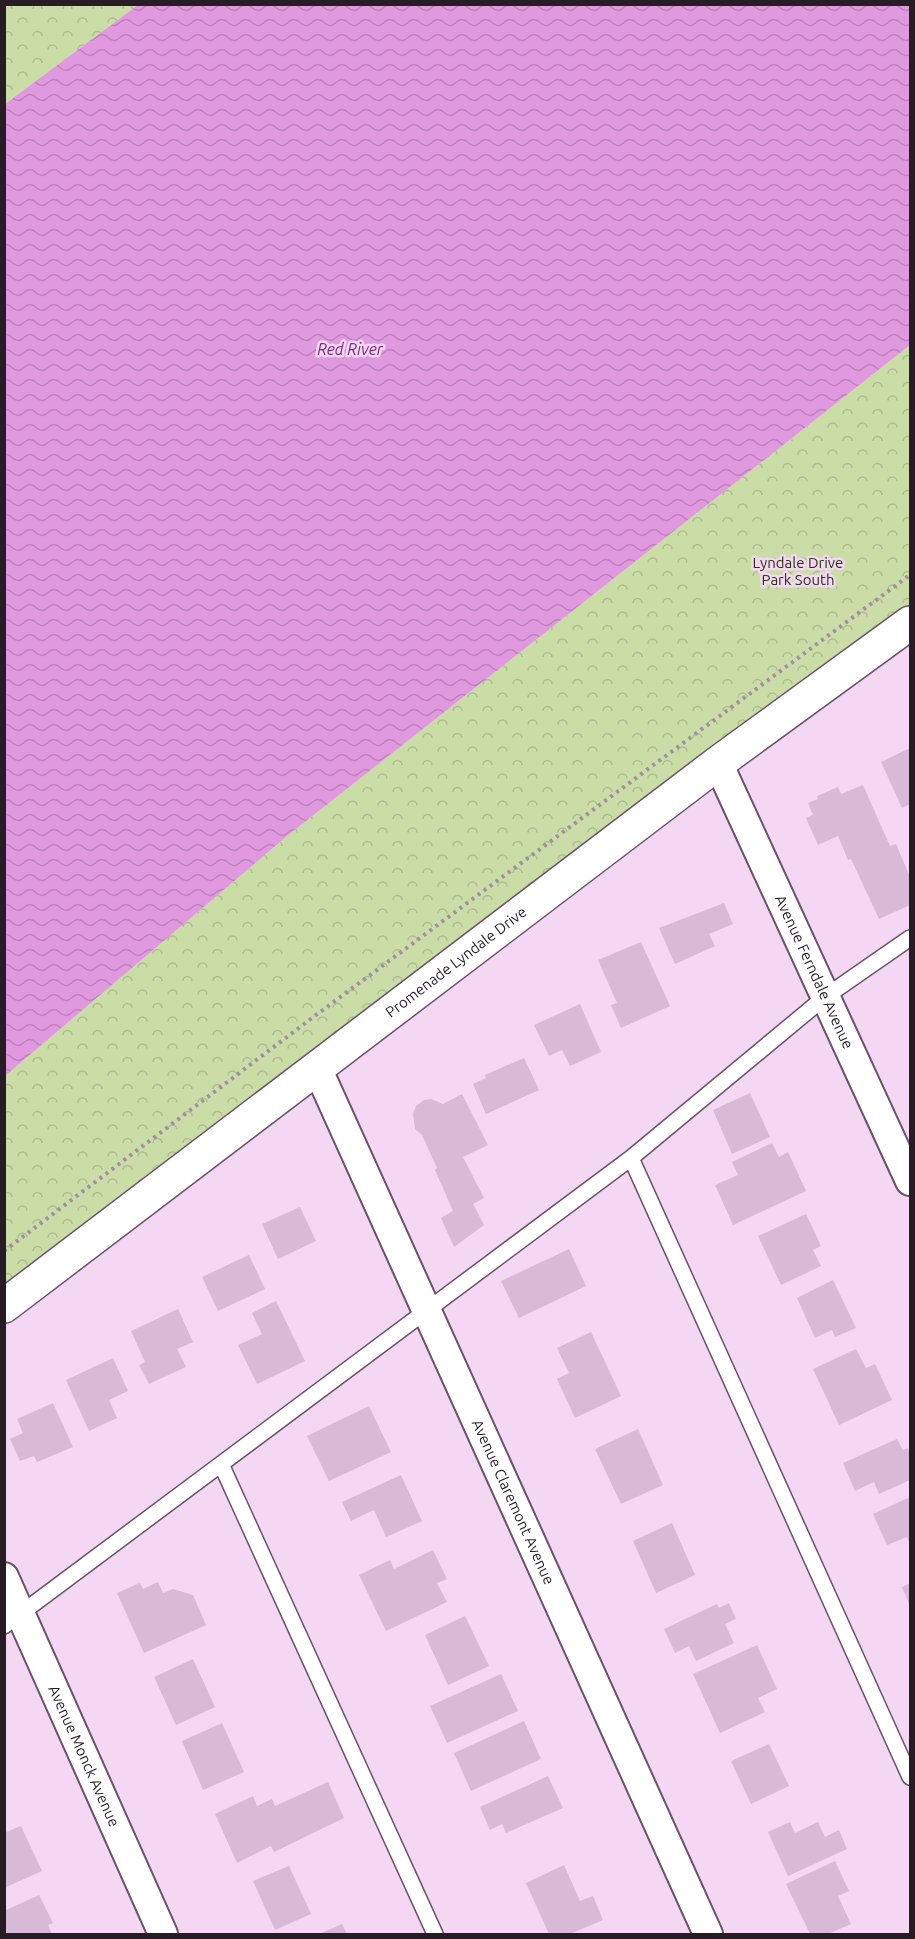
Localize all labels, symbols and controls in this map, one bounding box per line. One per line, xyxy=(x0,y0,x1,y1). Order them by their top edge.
water label: Red River xyxy=(317,340,384,358)
park label: Lyndale Drive Park South xyxy=(753,554,843,588)
street label: Avenue Ferndale Avenue xyxy=(772,892,857,1051)
street label: Promenade Lyndale Drive xyxy=(382,903,530,1021)
street label: Avenue Claremont Avenue xyxy=(469,1417,558,1587)
street label: Avenue Monck Avenue xyxy=(45,1683,123,1829)

